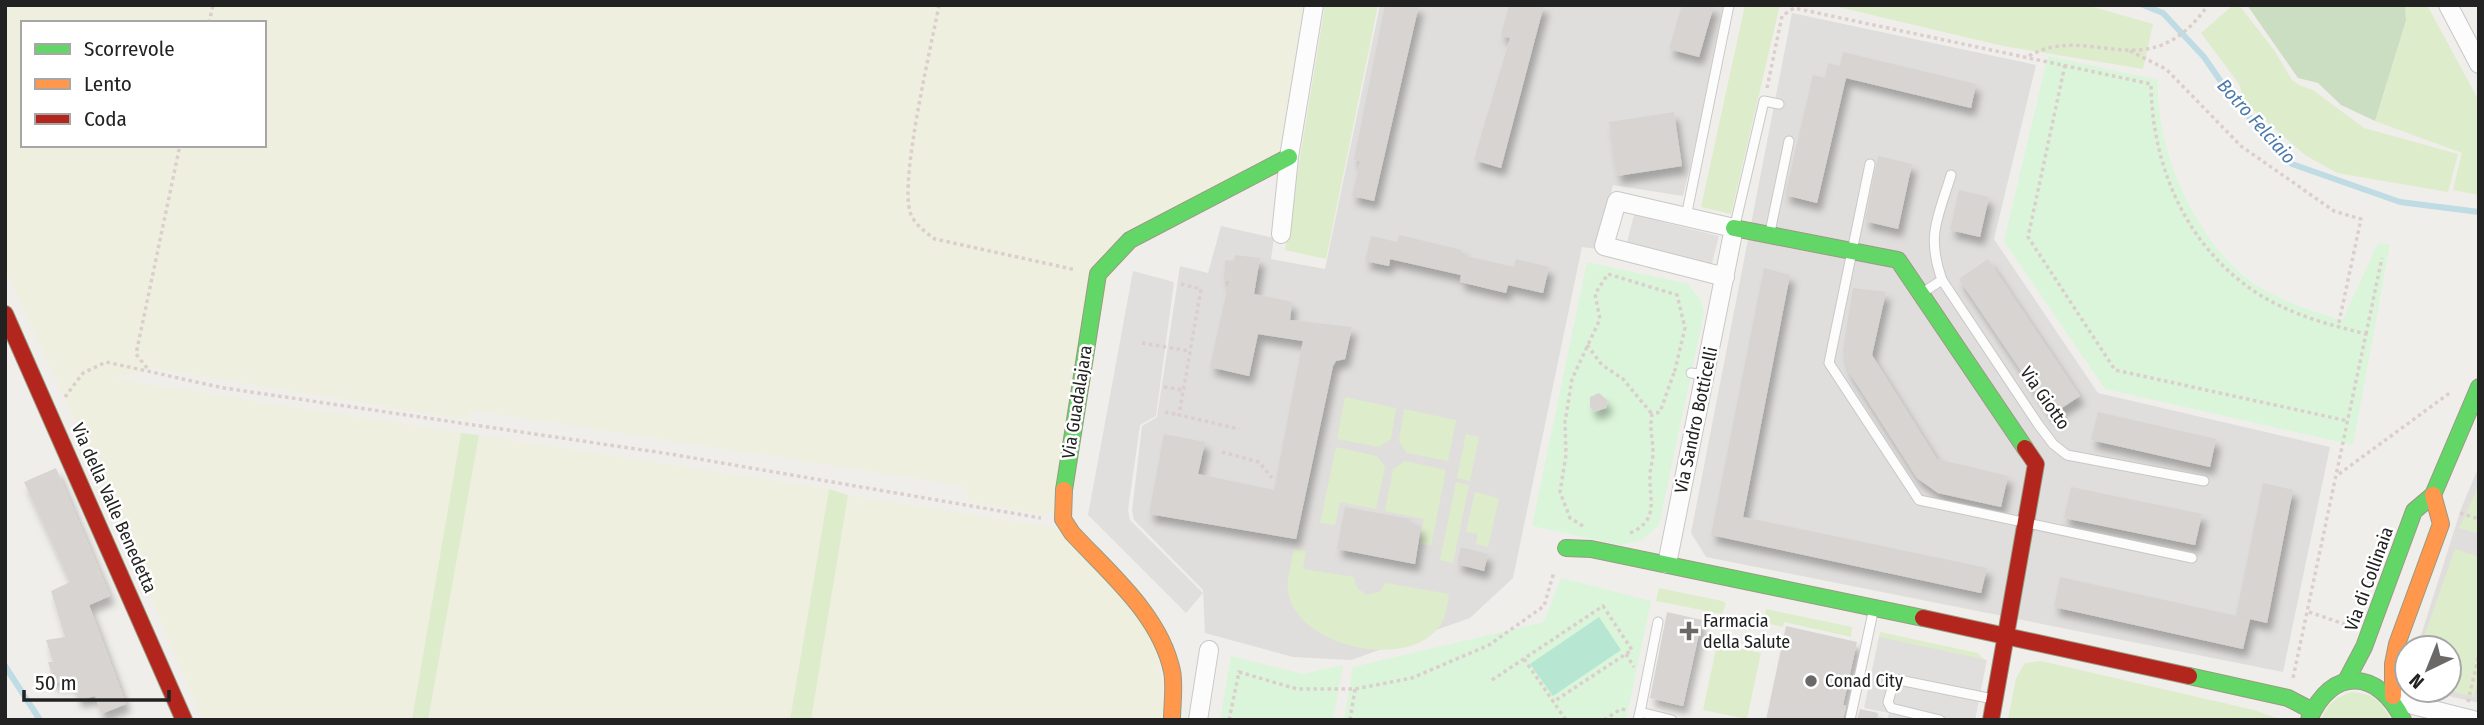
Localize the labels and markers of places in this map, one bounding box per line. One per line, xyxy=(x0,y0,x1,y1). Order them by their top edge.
place label: Farmacia della Salute xyxy=(1703,610,1790,653)
marker: Farmacia della Salute xyxy=(1681,623,1697,639)
place label: Conad City xyxy=(1825,670,1903,692)
marker: Conad City xyxy=(1803,673,1819,689)

